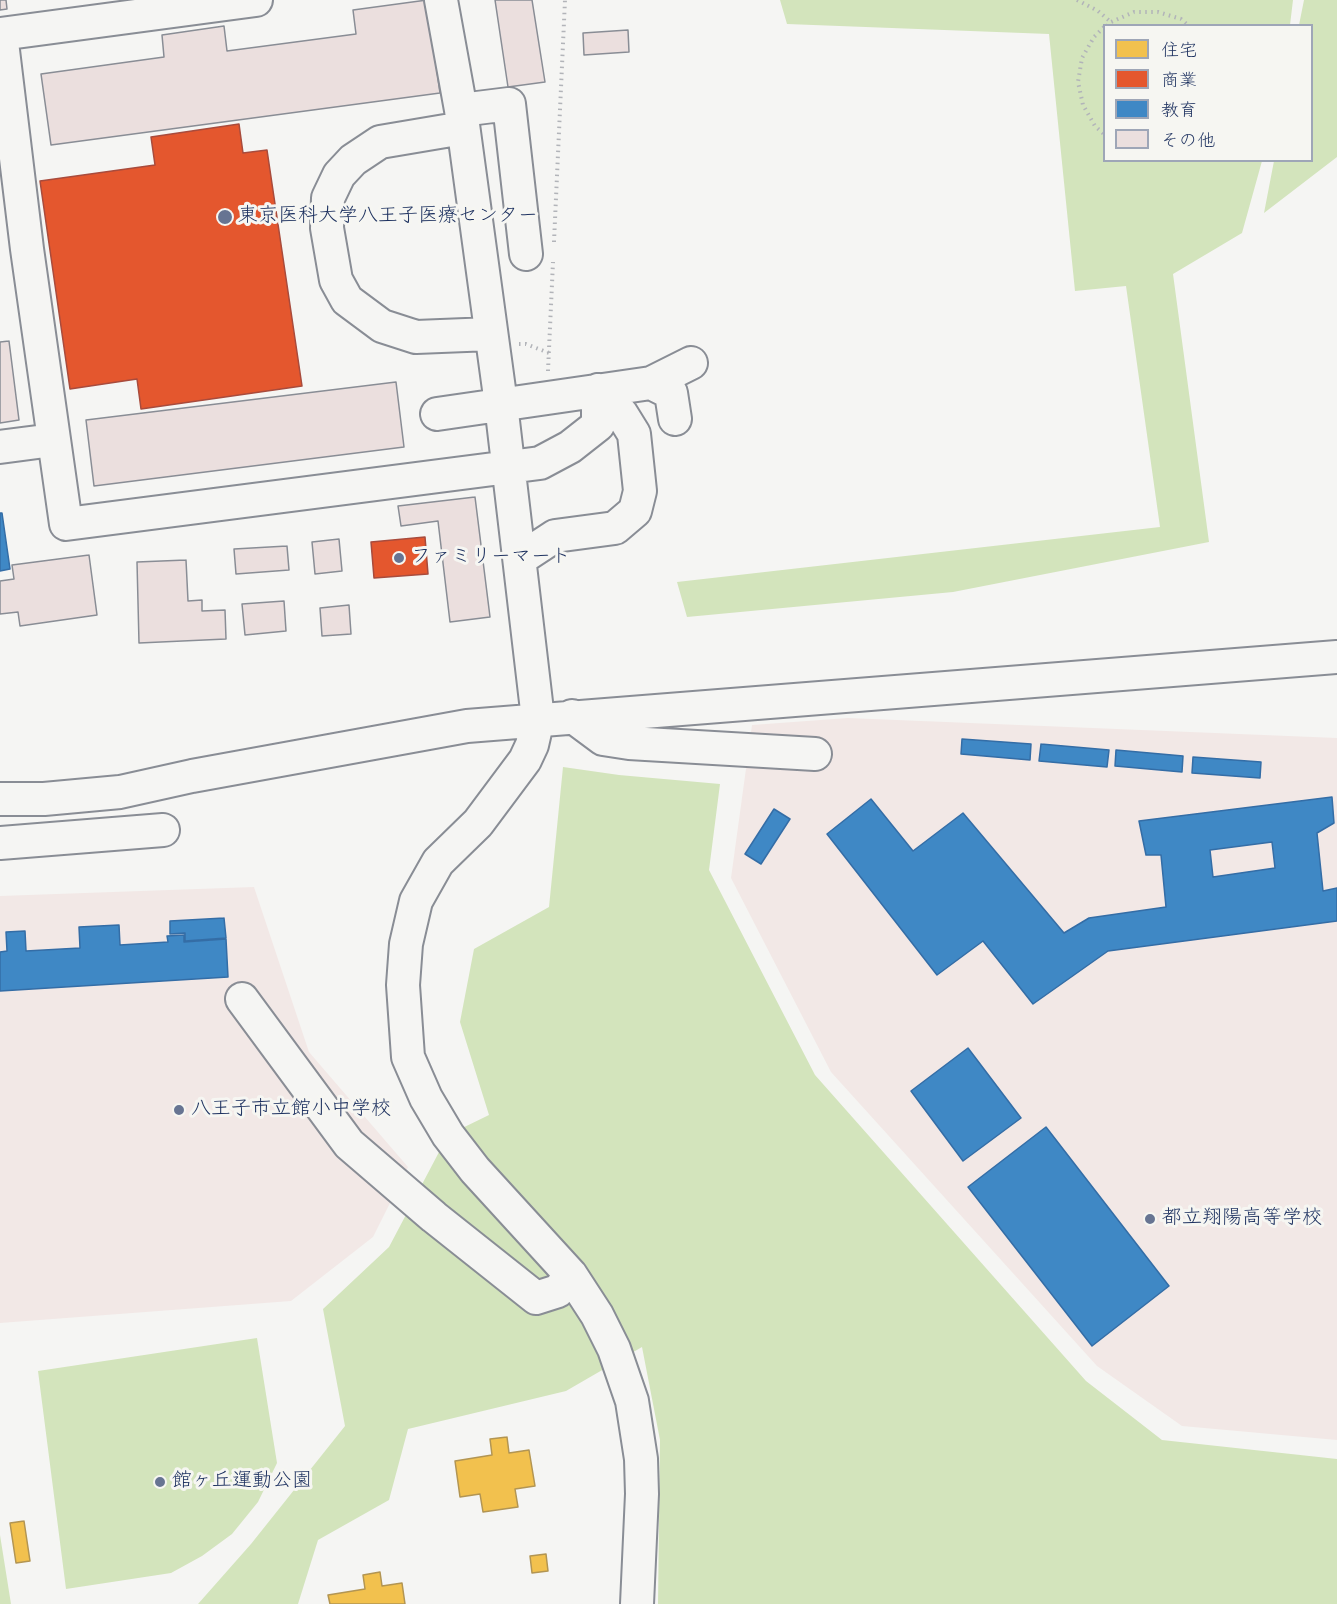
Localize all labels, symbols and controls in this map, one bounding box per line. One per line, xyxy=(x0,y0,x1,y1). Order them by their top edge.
legend xyxy=(1103,24,1313,162)
text: 住宅 xyxy=(1161,38,1197,63)
text: 商業 xyxy=(1161,68,1197,93)
text: 教育 xyxy=(1161,98,1197,123)
text: その他 xyxy=(1161,128,1215,153)
place label: 東京医科大学八王子医療センター xyxy=(238,205,538,229)
marker: 東京医科大学八王子医療センター xyxy=(216,208,234,226)
place label: ファミリーマート xyxy=(411,546,571,570)
marker: ファミリーマート xyxy=(392,551,406,565)
place label: 八王子市立館小中学校 xyxy=(191,1098,391,1122)
marker: 八王子市立館小中学校 xyxy=(172,1103,186,1117)
place label: 都立翔陽高等学校 xyxy=(1162,1207,1322,1231)
marker: 都立翔陽高等学校 xyxy=(1143,1212,1157,1226)
place label: 館ヶ丘運動公園 xyxy=(172,1470,312,1494)
marker: 館ヶ丘運動公園 xyxy=(153,1475,167,1489)

